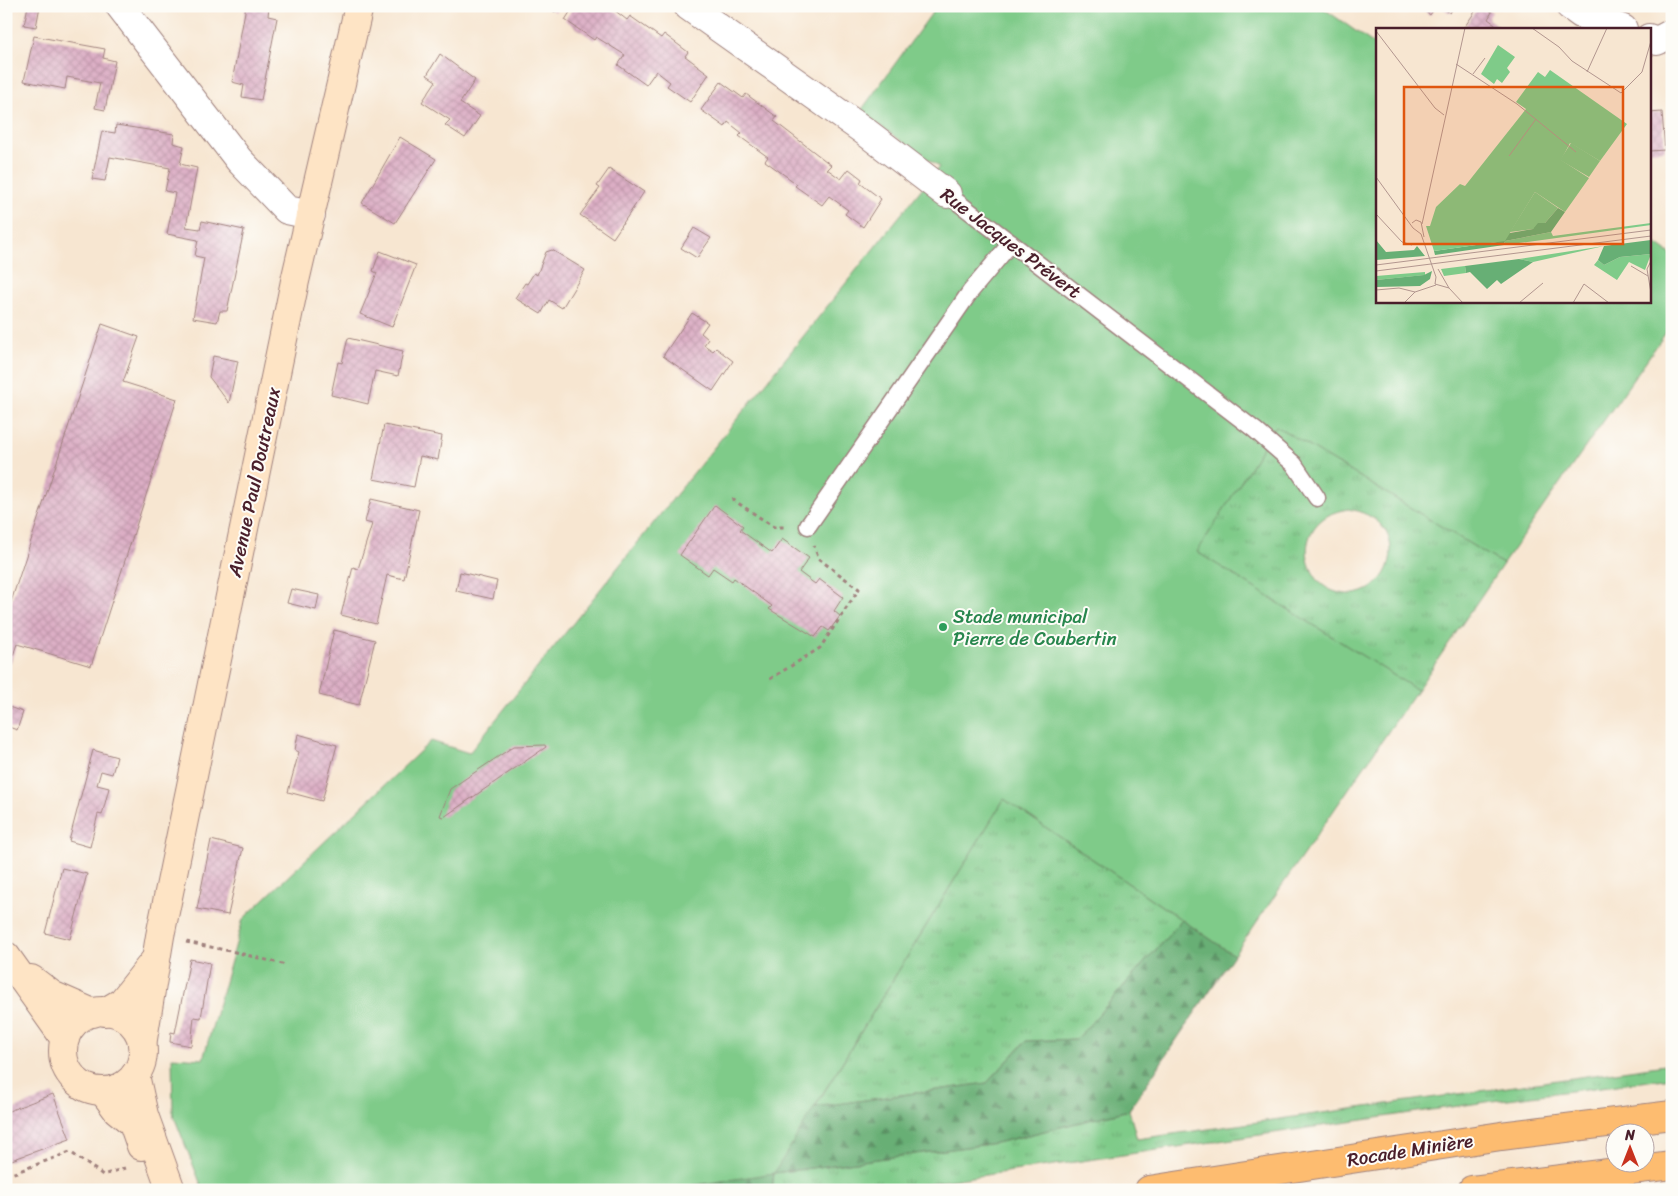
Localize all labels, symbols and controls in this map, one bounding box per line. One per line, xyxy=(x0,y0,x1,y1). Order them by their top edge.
inset map xyxy=(1376,28,1650,302)
street label: Rue Jacques Prévert xyxy=(933,179,1089,307)
street label: Avenue Paul Doutreaux xyxy=(218,384,290,581)
place label: Stade municipal Pierre de Coubertin xyxy=(953,600,1117,655)
marker: Stade municipal Pierre de Coubertin xyxy=(937,621,949,633)
text: N xyxy=(1624,1123,1635,1148)
street label: Rocade Minière xyxy=(1345,1124,1475,1176)
north arrow xyxy=(1606,1124,1656,1174)

